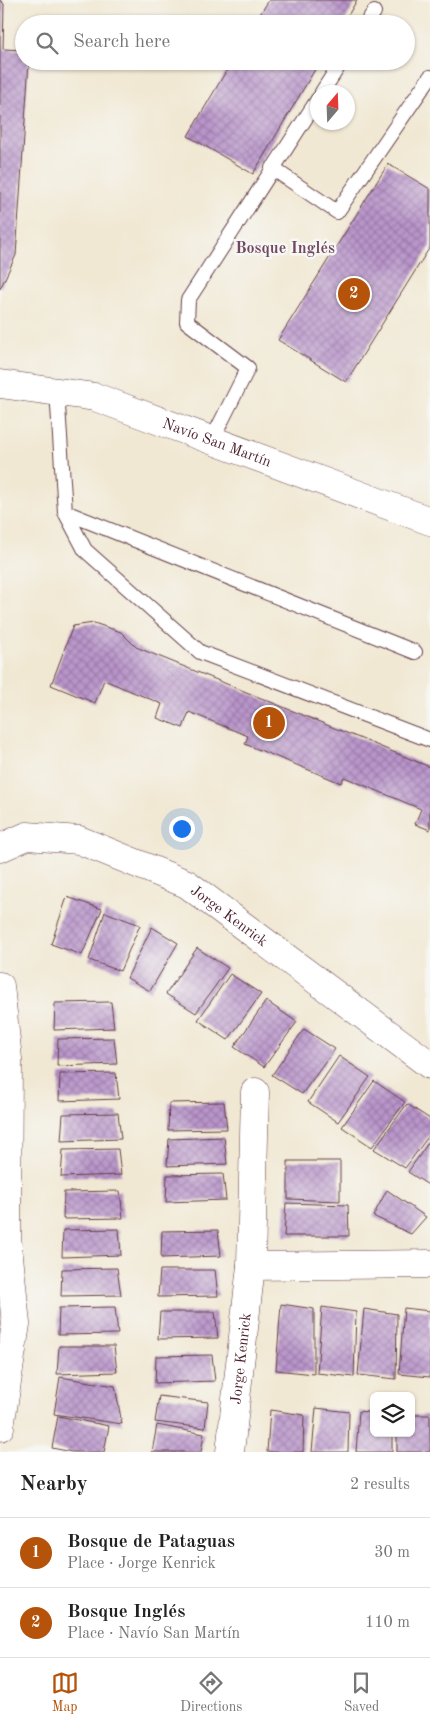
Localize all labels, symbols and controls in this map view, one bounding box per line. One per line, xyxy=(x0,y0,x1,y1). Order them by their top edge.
search box xyxy=(15,15,415,70)
icon: search xyxy=(33,29,61,57)
text: Search here xyxy=(73,33,170,52)
north arrow xyxy=(310,85,355,130)
district label: Bosque Inglés xyxy=(235,241,335,257)
pin: 2 xyxy=(338,275,370,313)
street label: Navío San Martín xyxy=(160,417,273,471)
pin: 1 xyxy=(253,704,285,742)
your location xyxy=(169,816,195,842)
street label: Jorge Kenrick xyxy=(187,883,270,950)
street label: Jorge Kenrick xyxy=(229,1312,255,1405)
map controls xyxy=(370,1392,415,1437)
button: layers xyxy=(370,1392,415,1437)
text: Nearby xyxy=(20,1474,88,1495)
text: 2 results xyxy=(350,1477,410,1493)
text: Bosque de Pataguas xyxy=(67,1533,235,1552)
text: 1 xyxy=(31,1545,41,1561)
text: 30 m xyxy=(374,1545,410,1561)
text: Place · Jorge Kenrick xyxy=(67,1556,216,1572)
text: Bosque Inglés xyxy=(67,1603,185,1622)
text: 2 xyxy=(31,1615,41,1631)
text: 110 m xyxy=(365,1615,410,1631)
text: Place · Navío San Martín xyxy=(67,1626,240,1642)
tab: Map xyxy=(51,1669,79,1716)
tab: Directions xyxy=(180,1669,242,1716)
tab: Saved xyxy=(344,1669,379,1716)

